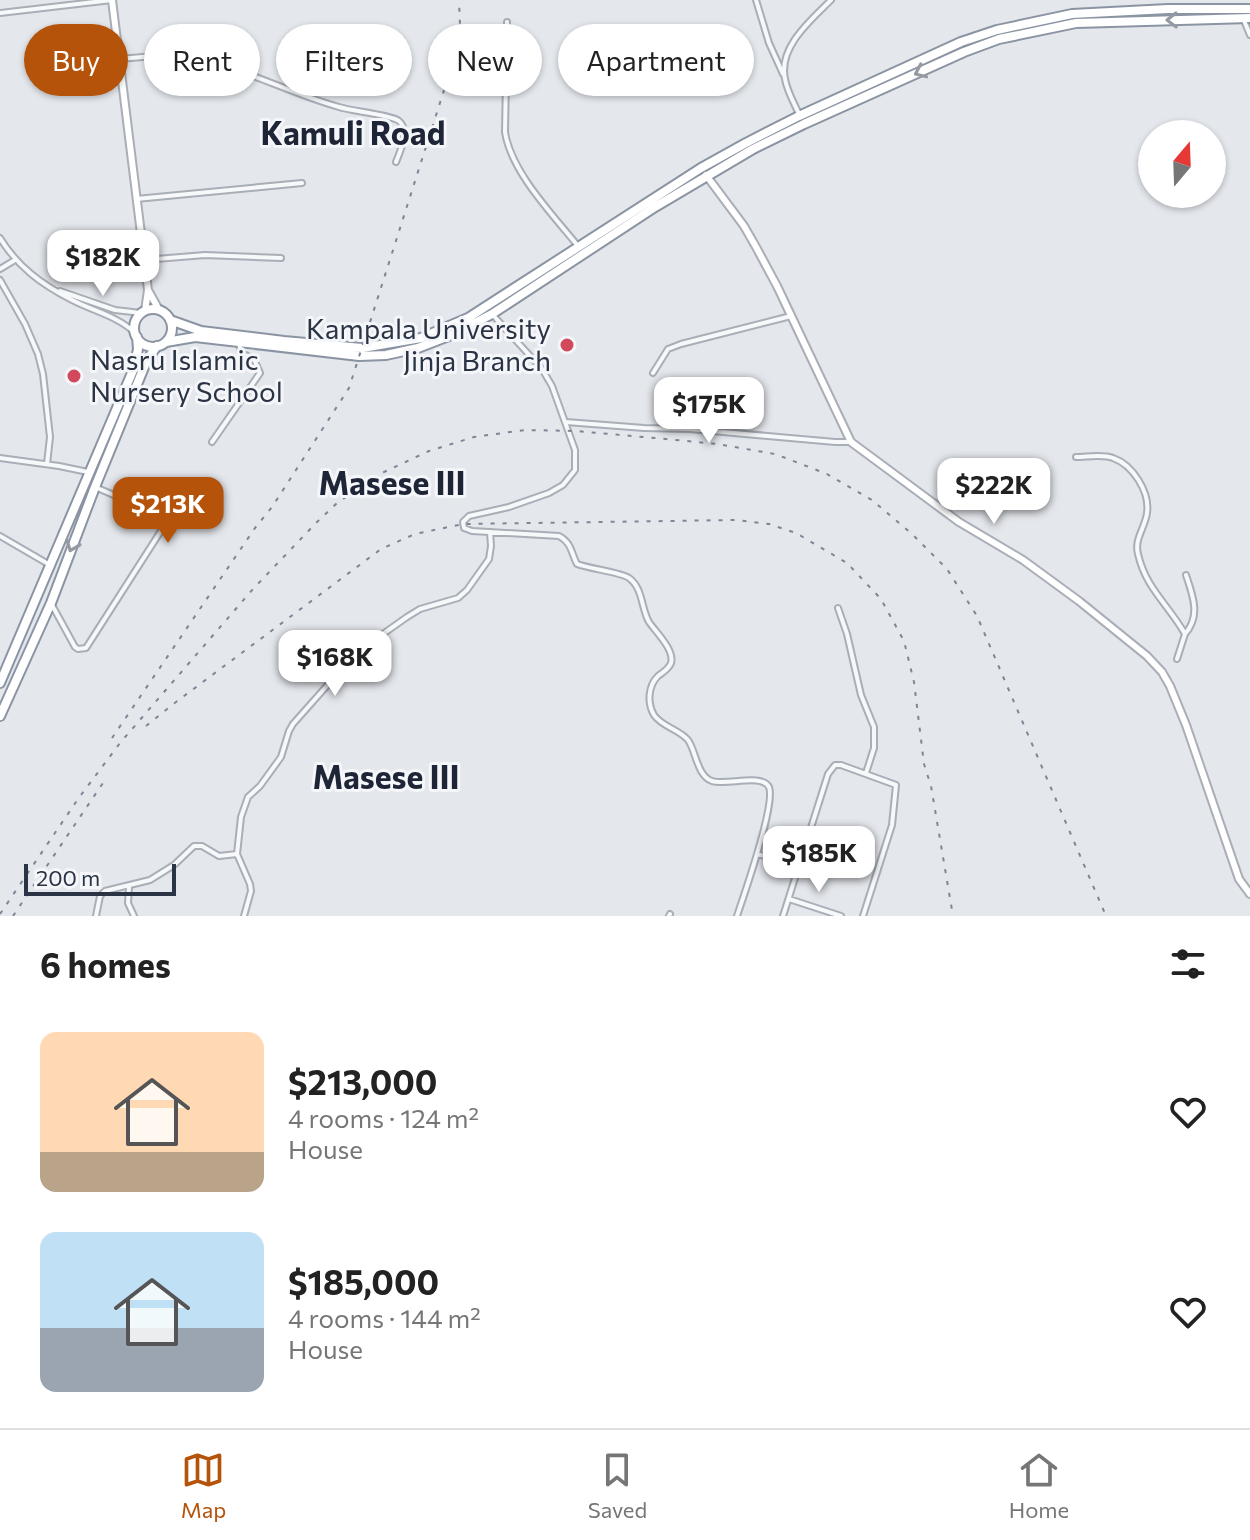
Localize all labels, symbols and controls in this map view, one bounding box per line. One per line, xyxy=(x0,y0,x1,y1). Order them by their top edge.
one-way arrow xyxy=(1165,11,1178,28)
chip: Buy xyxy=(24,24,128,96)
chip: Rent xyxy=(144,24,260,96)
chip: Filters xyxy=(276,24,412,96)
chip: New xyxy=(428,24,542,96)
chip: Apartment xyxy=(558,24,754,96)
one-way arrow xyxy=(914,62,929,78)
district label: Kamuli Road xyxy=(261,112,445,152)
north arrow xyxy=(1138,120,1226,208)
map controls xyxy=(1138,120,1226,208)
pin: $182K xyxy=(47,230,159,298)
text: $182K xyxy=(65,240,141,271)
place label: Kampala University Jinja Branch xyxy=(306,311,551,377)
marker: Kampala University Jinja Branch xyxy=(558,336,576,354)
place label: Nasru Islamic Nursery School xyxy=(90,342,283,408)
marker: Nasru Islamic Nursery School xyxy=(65,367,83,385)
pin: $175K xyxy=(653,377,765,445)
text: $175K xyxy=(672,387,746,418)
pin: $222K xyxy=(938,458,1050,526)
district label: Masese III xyxy=(318,462,466,502)
text: $222K xyxy=(955,468,1033,499)
pin: $213K xyxy=(112,477,224,545)
text: $213K xyxy=(131,487,205,518)
one-way arrow xyxy=(65,538,82,552)
pin: $168K xyxy=(279,630,391,698)
text: $168K xyxy=(297,640,374,671)
district label: Masese III xyxy=(312,756,460,796)
pin: $185K xyxy=(763,826,875,894)
text: $185K xyxy=(781,836,857,867)
scale bar xyxy=(24,860,176,896)
text: 200 m xyxy=(36,864,100,891)
icon: filters xyxy=(1166,942,1210,986)
text: 6 homes xyxy=(40,943,171,985)
text: $213,000 xyxy=(288,1060,437,1102)
icon: home xyxy=(104,1064,200,1160)
icon: heart xyxy=(1166,1090,1210,1134)
text: 4 rooms · 124 m² xyxy=(288,1102,479,1133)
text: House xyxy=(288,1133,363,1164)
text: $185,000 xyxy=(288,1260,439,1302)
icon: home xyxy=(104,1264,200,1360)
icon: heart xyxy=(1166,1290,1210,1334)
text: 4 rooms · 144 m² xyxy=(288,1302,481,1333)
text: House xyxy=(288,1333,363,1364)
tab: Map xyxy=(181,1448,226,1523)
tab: Saved xyxy=(588,1448,647,1523)
tab: Home xyxy=(1009,1448,1069,1523)

